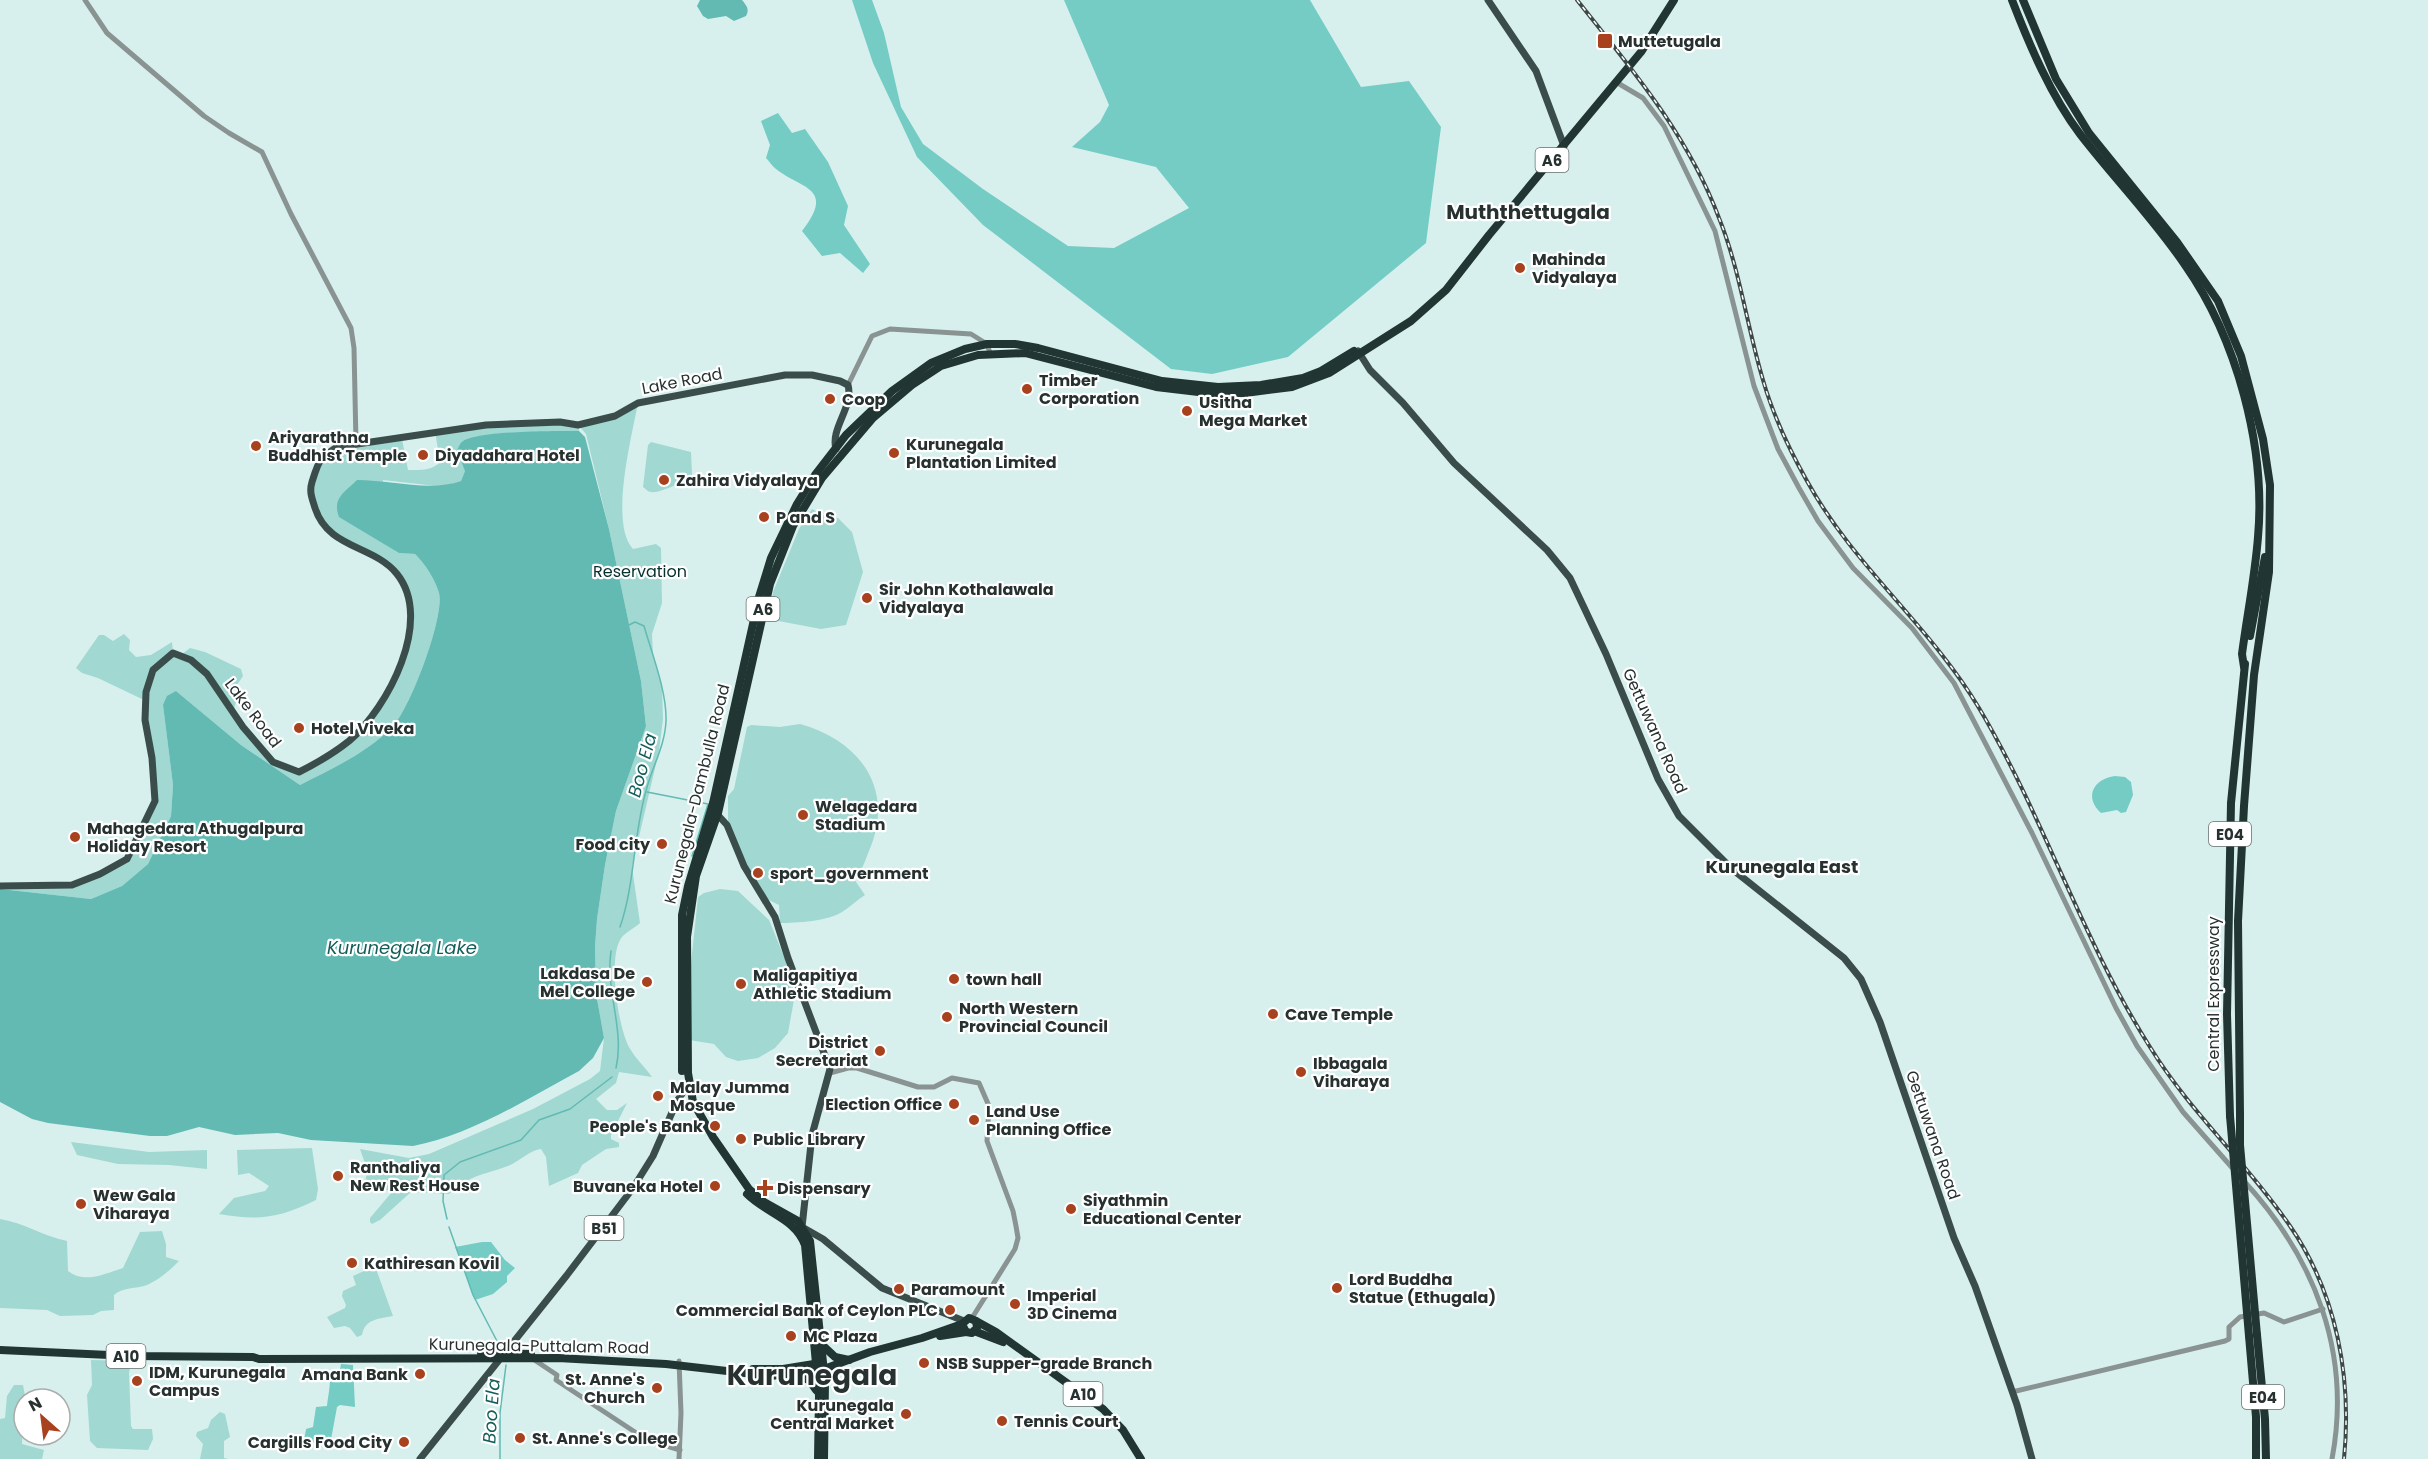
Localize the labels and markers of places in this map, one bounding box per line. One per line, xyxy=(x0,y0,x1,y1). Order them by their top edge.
place label: Muttetugala xyxy=(1618,30,1721,53)
marker: Muttetugala xyxy=(1596,32,1614,50)
place label: Mahinda Vidyalaya xyxy=(1532,248,1617,289)
marker: Mahinda Vidyalaya xyxy=(1513,261,1527,275)
place label: Timber Corporation xyxy=(1039,369,1139,410)
marker: Timber Corporation xyxy=(1020,382,1034,396)
place label: Coop xyxy=(842,388,886,411)
place label: Usitha Mega Market xyxy=(1199,391,1307,432)
marker: Coop xyxy=(823,392,837,406)
marker: Usitha Mega Market xyxy=(1180,404,1194,418)
place label: Ariyarathna Buddhist Temple xyxy=(268,426,407,467)
place label: Kurunegala Plantation Limited xyxy=(906,433,1057,474)
marker: Ariyarathna Buddhist Temple xyxy=(249,439,263,453)
place label: Diyadahara Hotel xyxy=(435,444,580,467)
marker: Kurunegala Plantation Limited xyxy=(887,446,901,460)
marker: Diyadahara Hotel xyxy=(416,448,430,462)
place label: Zahira Vidyalaya xyxy=(676,469,818,492)
marker: Zahira Vidyalaya xyxy=(657,473,671,487)
place label: P and S xyxy=(776,506,835,529)
marker: P and S xyxy=(757,510,771,524)
place label: Sir John Kothalawala Vidyalaya xyxy=(879,578,1054,619)
marker: Sir John Kothalawala Vidyalaya xyxy=(860,591,874,605)
place label: Hotel Viveka xyxy=(311,717,414,740)
marker: Hotel Viveka xyxy=(292,721,306,735)
place label: Welagedara Stadium xyxy=(815,795,917,836)
marker: Welagedara Stadium xyxy=(796,808,810,822)
place label: Mahagedara Athugalpura Holiday Resort xyxy=(87,817,303,858)
marker: Mahagedara Athugalpura Holiday Resort xyxy=(68,830,82,844)
place label: Food city xyxy=(576,833,651,856)
marker: Food city xyxy=(655,837,669,851)
place label: sport_government xyxy=(770,862,928,885)
marker: sport_government xyxy=(751,866,765,880)
place label: Lakdasa De Mel College xyxy=(540,962,635,1003)
place label: Maligapitiya Athletic Stadium xyxy=(753,964,892,1005)
place label: town hall xyxy=(966,968,1042,991)
marker: town hall xyxy=(947,972,961,986)
marker: Lakdasa De Mel College xyxy=(640,975,654,989)
marker: Maligapitiya Athletic Stadium xyxy=(734,977,748,991)
place label: North Western Provincial Council xyxy=(959,997,1108,1038)
place label: Cave Temple xyxy=(1285,1003,1393,1026)
marker: Cave Temple xyxy=(1266,1007,1280,1021)
marker: North Western Provincial Council xyxy=(940,1010,954,1024)
place label: District Secretariat xyxy=(776,1031,868,1072)
marker: District Secretariat xyxy=(873,1044,887,1058)
place label: Ibbagala Viharaya xyxy=(1313,1052,1390,1093)
marker: Ibbagala Viharaya xyxy=(1294,1065,1308,1079)
place label: Malay Jumma Mosque xyxy=(670,1076,789,1117)
marker: Malay Jumma Mosque xyxy=(651,1089,665,1103)
place label: Election Office xyxy=(825,1093,942,1116)
marker: Election Office xyxy=(947,1097,961,1111)
place label: Land Use Planning Office xyxy=(986,1100,1111,1141)
marker: Land Use Planning Office xyxy=(967,1113,981,1127)
place label: People's Bank xyxy=(590,1115,703,1138)
marker: People's Bank xyxy=(708,1119,722,1133)
place label: Public Library xyxy=(753,1128,866,1151)
marker: Public Library xyxy=(734,1132,748,1146)
place label: Ranthaliya New Rest House xyxy=(350,1156,480,1197)
marker: Ranthaliya New Rest House xyxy=(331,1169,345,1183)
place label: Buvaneka Hotel xyxy=(573,1175,703,1198)
place label: Dispensary xyxy=(777,1177,871,1200)
marker: Buvaneka Hotel xyxy=(708,1179,722,1193)
marker: Dispensary xyxy=(758,1181,772,1195)
place label: Wew Gala Viharaya xyxy=(93,1184,176,1225)
place label: Siyathmin Educational Center xyxy=(1083,1189,1241,1230)
marker: Wew Gala Viharaya xyxy=(74,1197,88,1211)
marker: Siyathmin Educational Center xyxy=(1064,1202,1078,1216)
place label: Kathiresan Kovil xyxy=(364,1252,500,1275)
marker: Kathiresan Kovil xyxy=(345,1256,359,1270)
place label: Lord Buddha Statue (Ethugala) xyxy=(1349,1268,1496,1309)
place label: Paramount xyxy=(911,1278,1005,1301)
marker: Lord Buddha Statue (Ethugala) xyxy=(1330,1281,1344,1295)
marker: Paramount xyxy=(892,1282,906,1296)
place label: Imperial 3D Cinema xyxy=(1027,1284,1117,1325)
marker: Imperial 3D Cinema xyxy=(1008,1297,1022,1311)
place label: Commercial Bank of Ceylon PLC xyxy=(676,1299,938,1322)
marker: Commercial Bank of Ceylon PLC xyxy=(943,1303,957,1317)
place label: MC Plaza xyxy=(803,1325,878,1348)
marker: MC Plaza xyxy=(784,1329,798,1343)
place label: NSB Supper-grade Branch xyxy=(936,1352,1152,1375)
marker: NSB Supper-grade Branch xyxy=(917,1356,931,1370)
place label: IDM, Kurunegala Campus xyxy=(149,1361,286,1402)
place label: Amana Bank xyxy=(301,1363,408,1386)
marker: Amana Bank xyxy=(413,1367,427,1381)
place label: St. Anne's Church xyxy=(565,1368,645,1409)
marker: IDM, Kurunegala Campus xyxy=(130,1374,144,1388)
marker: St. Anne's Church xyxy=(650,1381,664,1395)
place label: Kurunegala Central Market xyxy=(770,1394,894,1435)
marker: Kurunegala Central Market xyxy=(899,1407,913,1421)
place label: Tennis Court xyxy=(1014,1410,1118,1433)
marker: Tennis Court xyxy=(995,1414,1009,1428)
place label: St. Anne's College xyxy=(532,1427,678,1450)
place label: Cargills Food City xyxy=(248,1431,393,1454)
marker: St. Anne's College xyxy=(513,1431,527,1445)
marker: Cargills Food City xyxy=(397,1435,411,1449)

